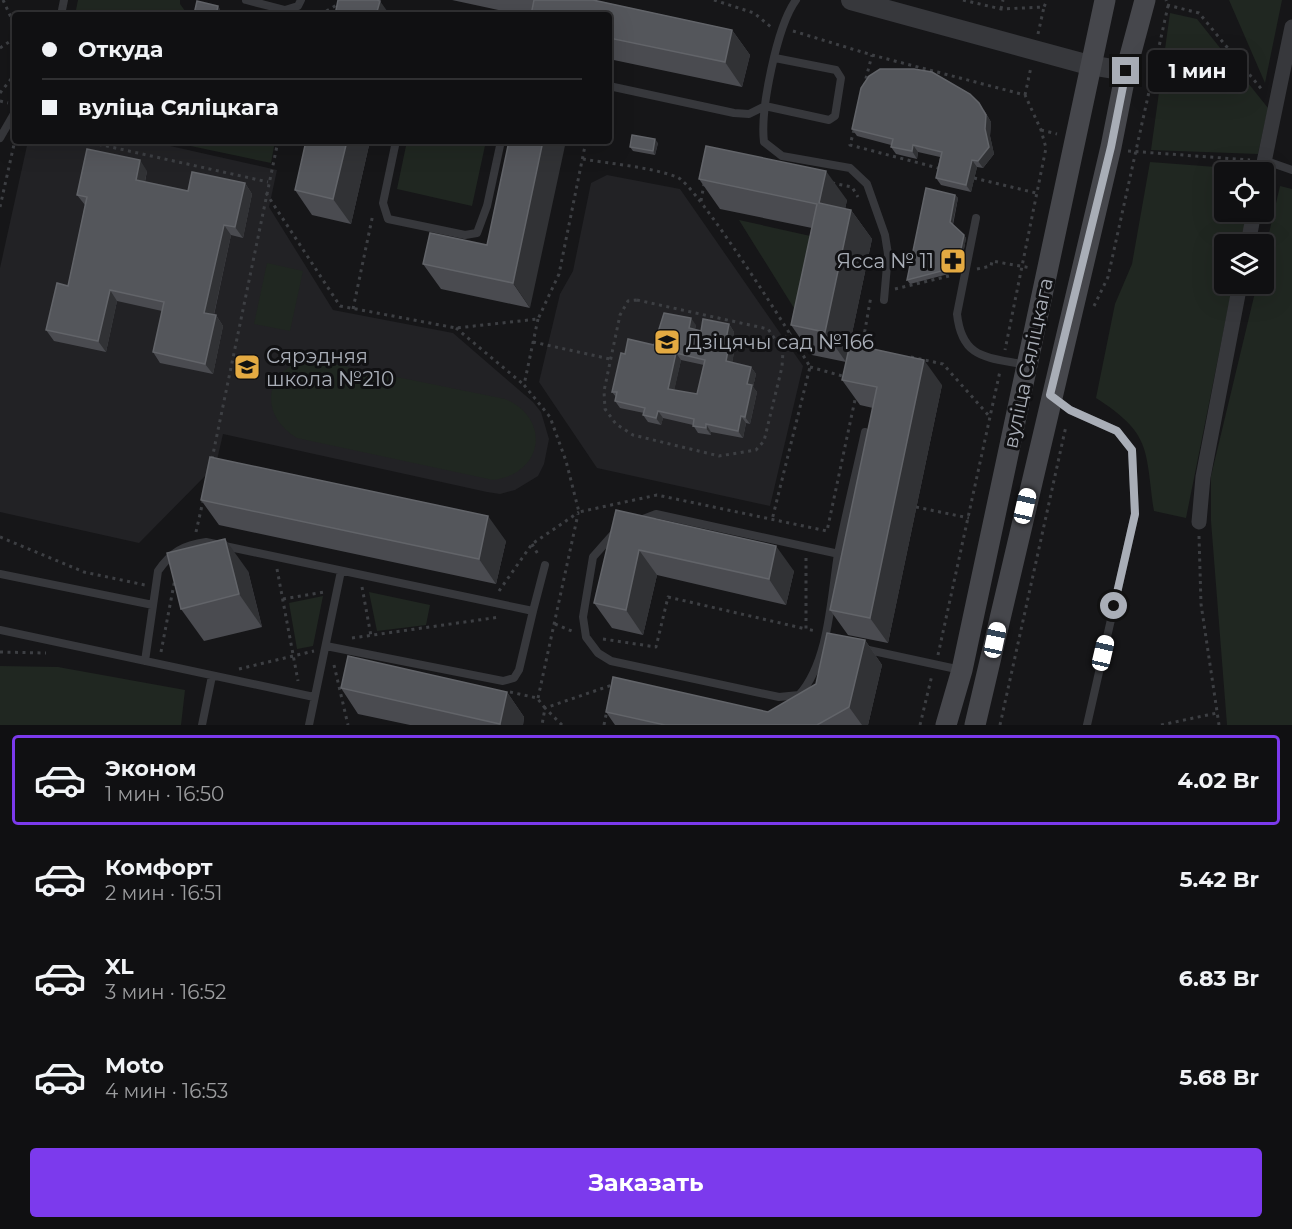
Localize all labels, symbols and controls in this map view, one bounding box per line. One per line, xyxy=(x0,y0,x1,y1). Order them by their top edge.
text: Откуда xyxy=(78,36,163,63)
callout: 1 мин xyxy=(1147,50,1246,92)
route end xyxy=(1112,57,1139,84)
text: 1 мин xyxy=(1169,59,1226,83)
text: вуліца Сяліцкага xyxy=(78,94,279,121)
map controls xyxy=(1214,162,1274,294)
button: locate xyxy=(1214,162,1274,222)
button: layers xyxy=(1214,234,1274,294)
pharmacy icon: Ясса № 11 xyxy=(938,246,968,276)
place label: Ясса № 11 xyxy=(836,249,934,273)
street label: вуліца Сяліцкага xyxy=(998,276,1058,450)
school or university icon: Дзіцячы сад №166 xyxy=(652,327,682,357)
place label: Дзіцячы сад №166 xyxy=(686,330,874,354)
place label: Сярэдняя школа №210 xyxy=(266,344,394,391)
school or university icon: Сярэдняя школа №210 xyxy=(232,352,262,382)
car xyxy=(1012,486,1038,526)
route start xyxy=(1100,592,1127,619)
car xyxy=(982,621,1008,659)
car xyxy=(1090,633,1116,673)
icon: car xyxy=(33,753,87,807)
text: Эконом xyxy=(105,755,196,782)
text: 4.02 Br xyxy=(1178,767,1259,794)
text: 1 мин · 16:50 xyxy=(105,782,224,806)
icon: car xyxy=(33,852,87,906)
text: Комфорт xyxy=(105,854,213,881)
text: 5.42 Br xyxy=(1179,866,1259,893)
text: 2 мин · 16:51 xyxy=(105,881,222,905)
icon: car xyxy=(33,951,87,1005)
text: XL xyxy=(105,953,134,980)
text: 6.83 Br xyxy=(1179,965,1259,992)
text: 3 мин · 16:52 xyxy=(105,980,226,1004)
icon: car xyxy=(33,1050,87,1104)
text: Moto xyxy=(105,1052,164,1079)
text: 5.68 Br xyxy=(1179,1064,1259,1091)
text: 4 мин · 16:53 xyxy=(105,1079,228,1103)
button: Заказать xyxy=(30,1148,1262,1217)

